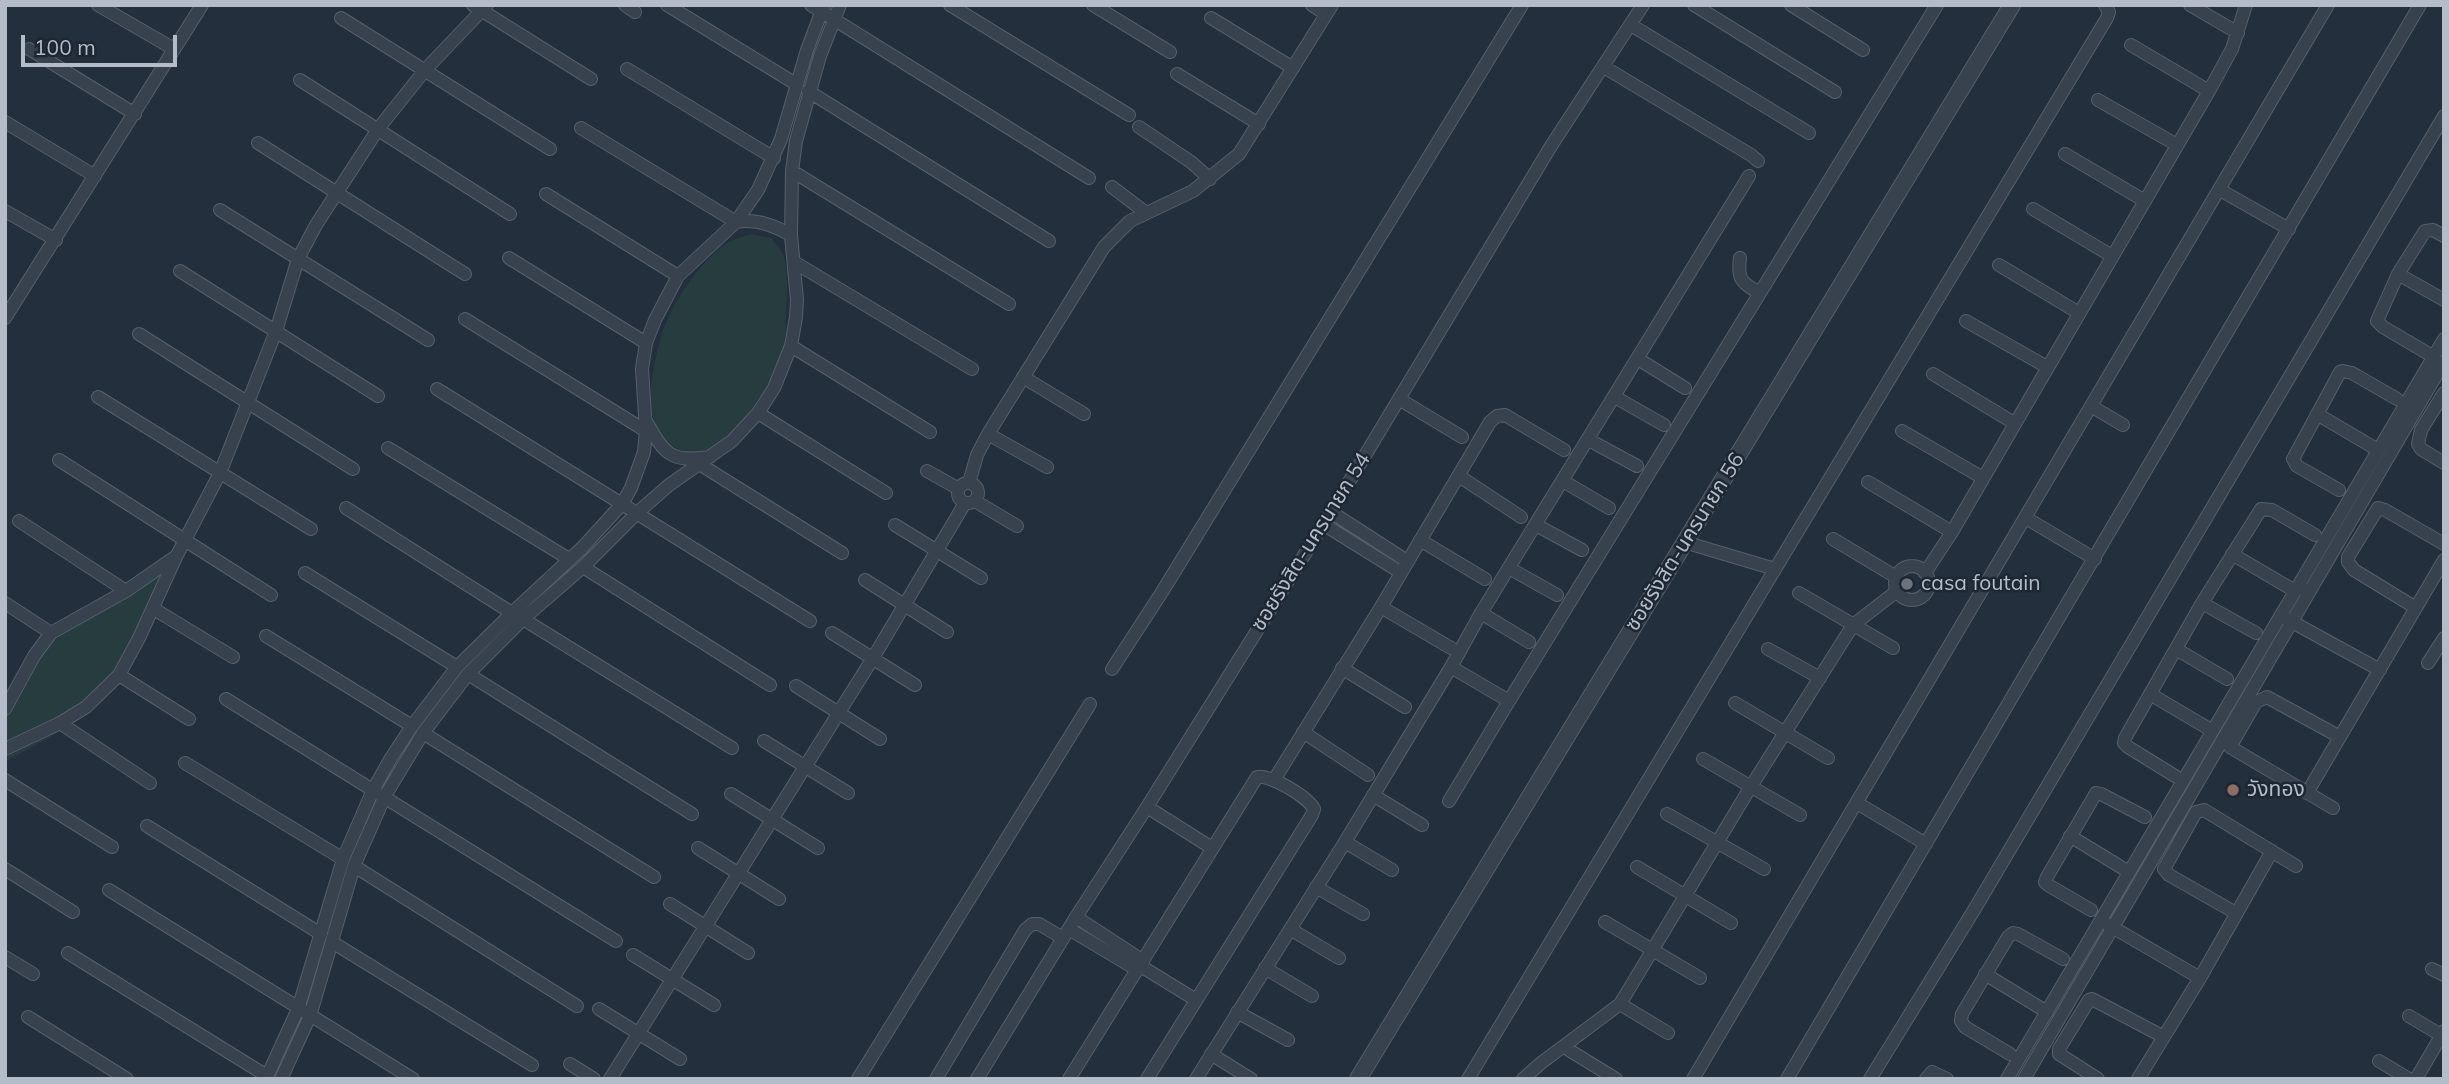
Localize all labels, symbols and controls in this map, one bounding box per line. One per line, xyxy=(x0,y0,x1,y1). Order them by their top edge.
scale bar xyxy=(24,21,180,65)
text: 100 m xyxy=(34,34,96,60)
street label: ซอยรังสิต-นครนายก 54 xyxy=(1246,448,1376,636)
street label: ซอยรังสิต-นครนายก 56 xyxy=(1620,448,1750,636)
place label: casa foutain xyxy=(1921,571,2041,597)
marker: casa foutain xyxy=(1899,576,1915,592)
place label: วังทอง xyxy=(2247,777,2305,803)
marker: วังทอง xyxy=(2225,782,2241,798)

